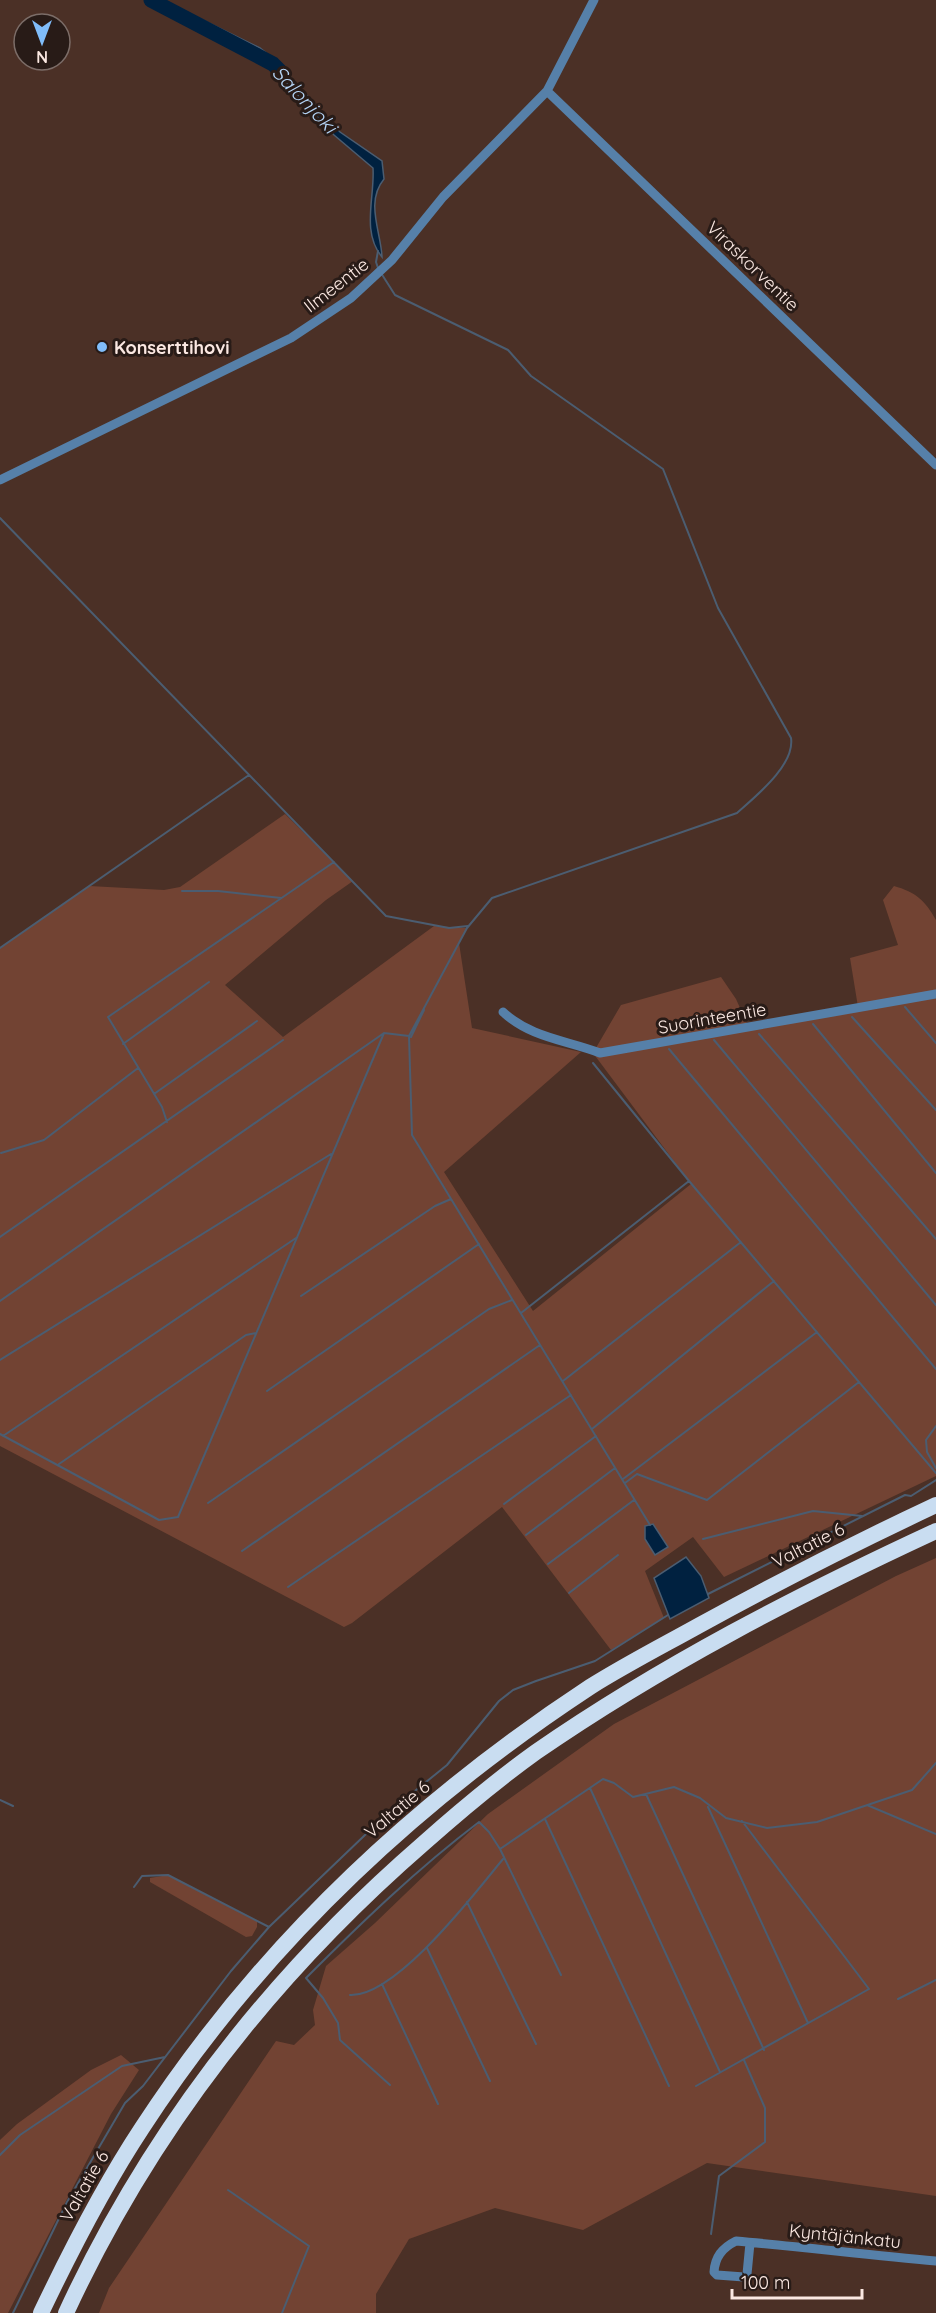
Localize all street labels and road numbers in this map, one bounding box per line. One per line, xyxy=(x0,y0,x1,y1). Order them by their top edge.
street label: Viraskorventie xyxy=(702,216,804,316)
street label: Ilmeentie xyxy=(299,253,373,317)
street label: Suorinteentie xyxy=(656,997,768,1039)
street label: Valtatie 6 xyxy=(768,1517,848,1573)
street label: Valtatie 6 xyxy=(360,1775,435,1843)
street label: Valtatie 6 xyxy=(54,2146,114,2226)
street label: Kyntäjänkatu xyxy=(788,2219,902,2253)

